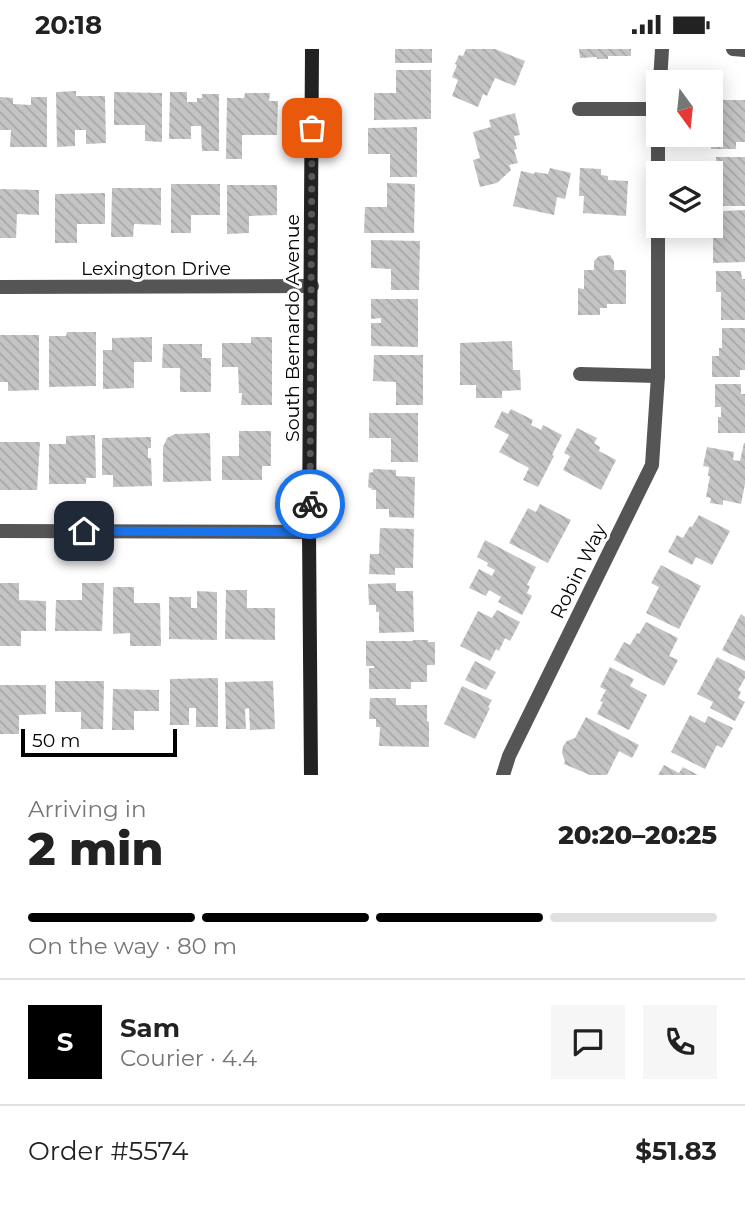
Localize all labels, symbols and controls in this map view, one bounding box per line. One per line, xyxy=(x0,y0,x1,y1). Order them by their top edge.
text: 20:18 xyxy=(35,9,102,41)
north arrow xyxy=(646,70,723,147)
map controls xyxy=(646,70,723,238)
pin xyxy=(282,98,342,158)
icon: bag xyxy=(293,109,331,147)
button: layers xyxy=(646,161,723,238)
street label: South Bernardo Avenue xyxy=(281,214,304,442)
street label: Lexington Drive xyxy=(81,257,231,280)
courier xyxy=(275,469,345,539)
icon: bike xyxy=(291,485,329,523)
pin xyxy=(54,501,114,561)
icon: home xyxy=(65,512,103,550)
street label: Robin Way xyxy=(546,519,612,622)
scale bar xyxy=(21,726,177,758)
text: 50 m xyxy=(32,729,80,752)
text: Arriving in xyxy=(28,795,147,823)
text: 20:20–20:25 xyxy=(558,819,717,851)
text: 2 min xyxy=(28,820,163,877)
text: On the way · 80 m xyxy=(28,932,237,960)
button: chat xyxy=(551,1005,625,1079)
button: phone xyxy=(643,1005,717,1079)
text: Sam xyxy=(120,1012,180,1044)
text: S xyxy=(57,1026,73,1058)
text: Courier · 4.4 xyxy=(120,1044,257,1072)
text: Order #5574 xyxy=(28,1135,188,1167)
text: $51.83 xyxy=(635,1135,717,1167)

